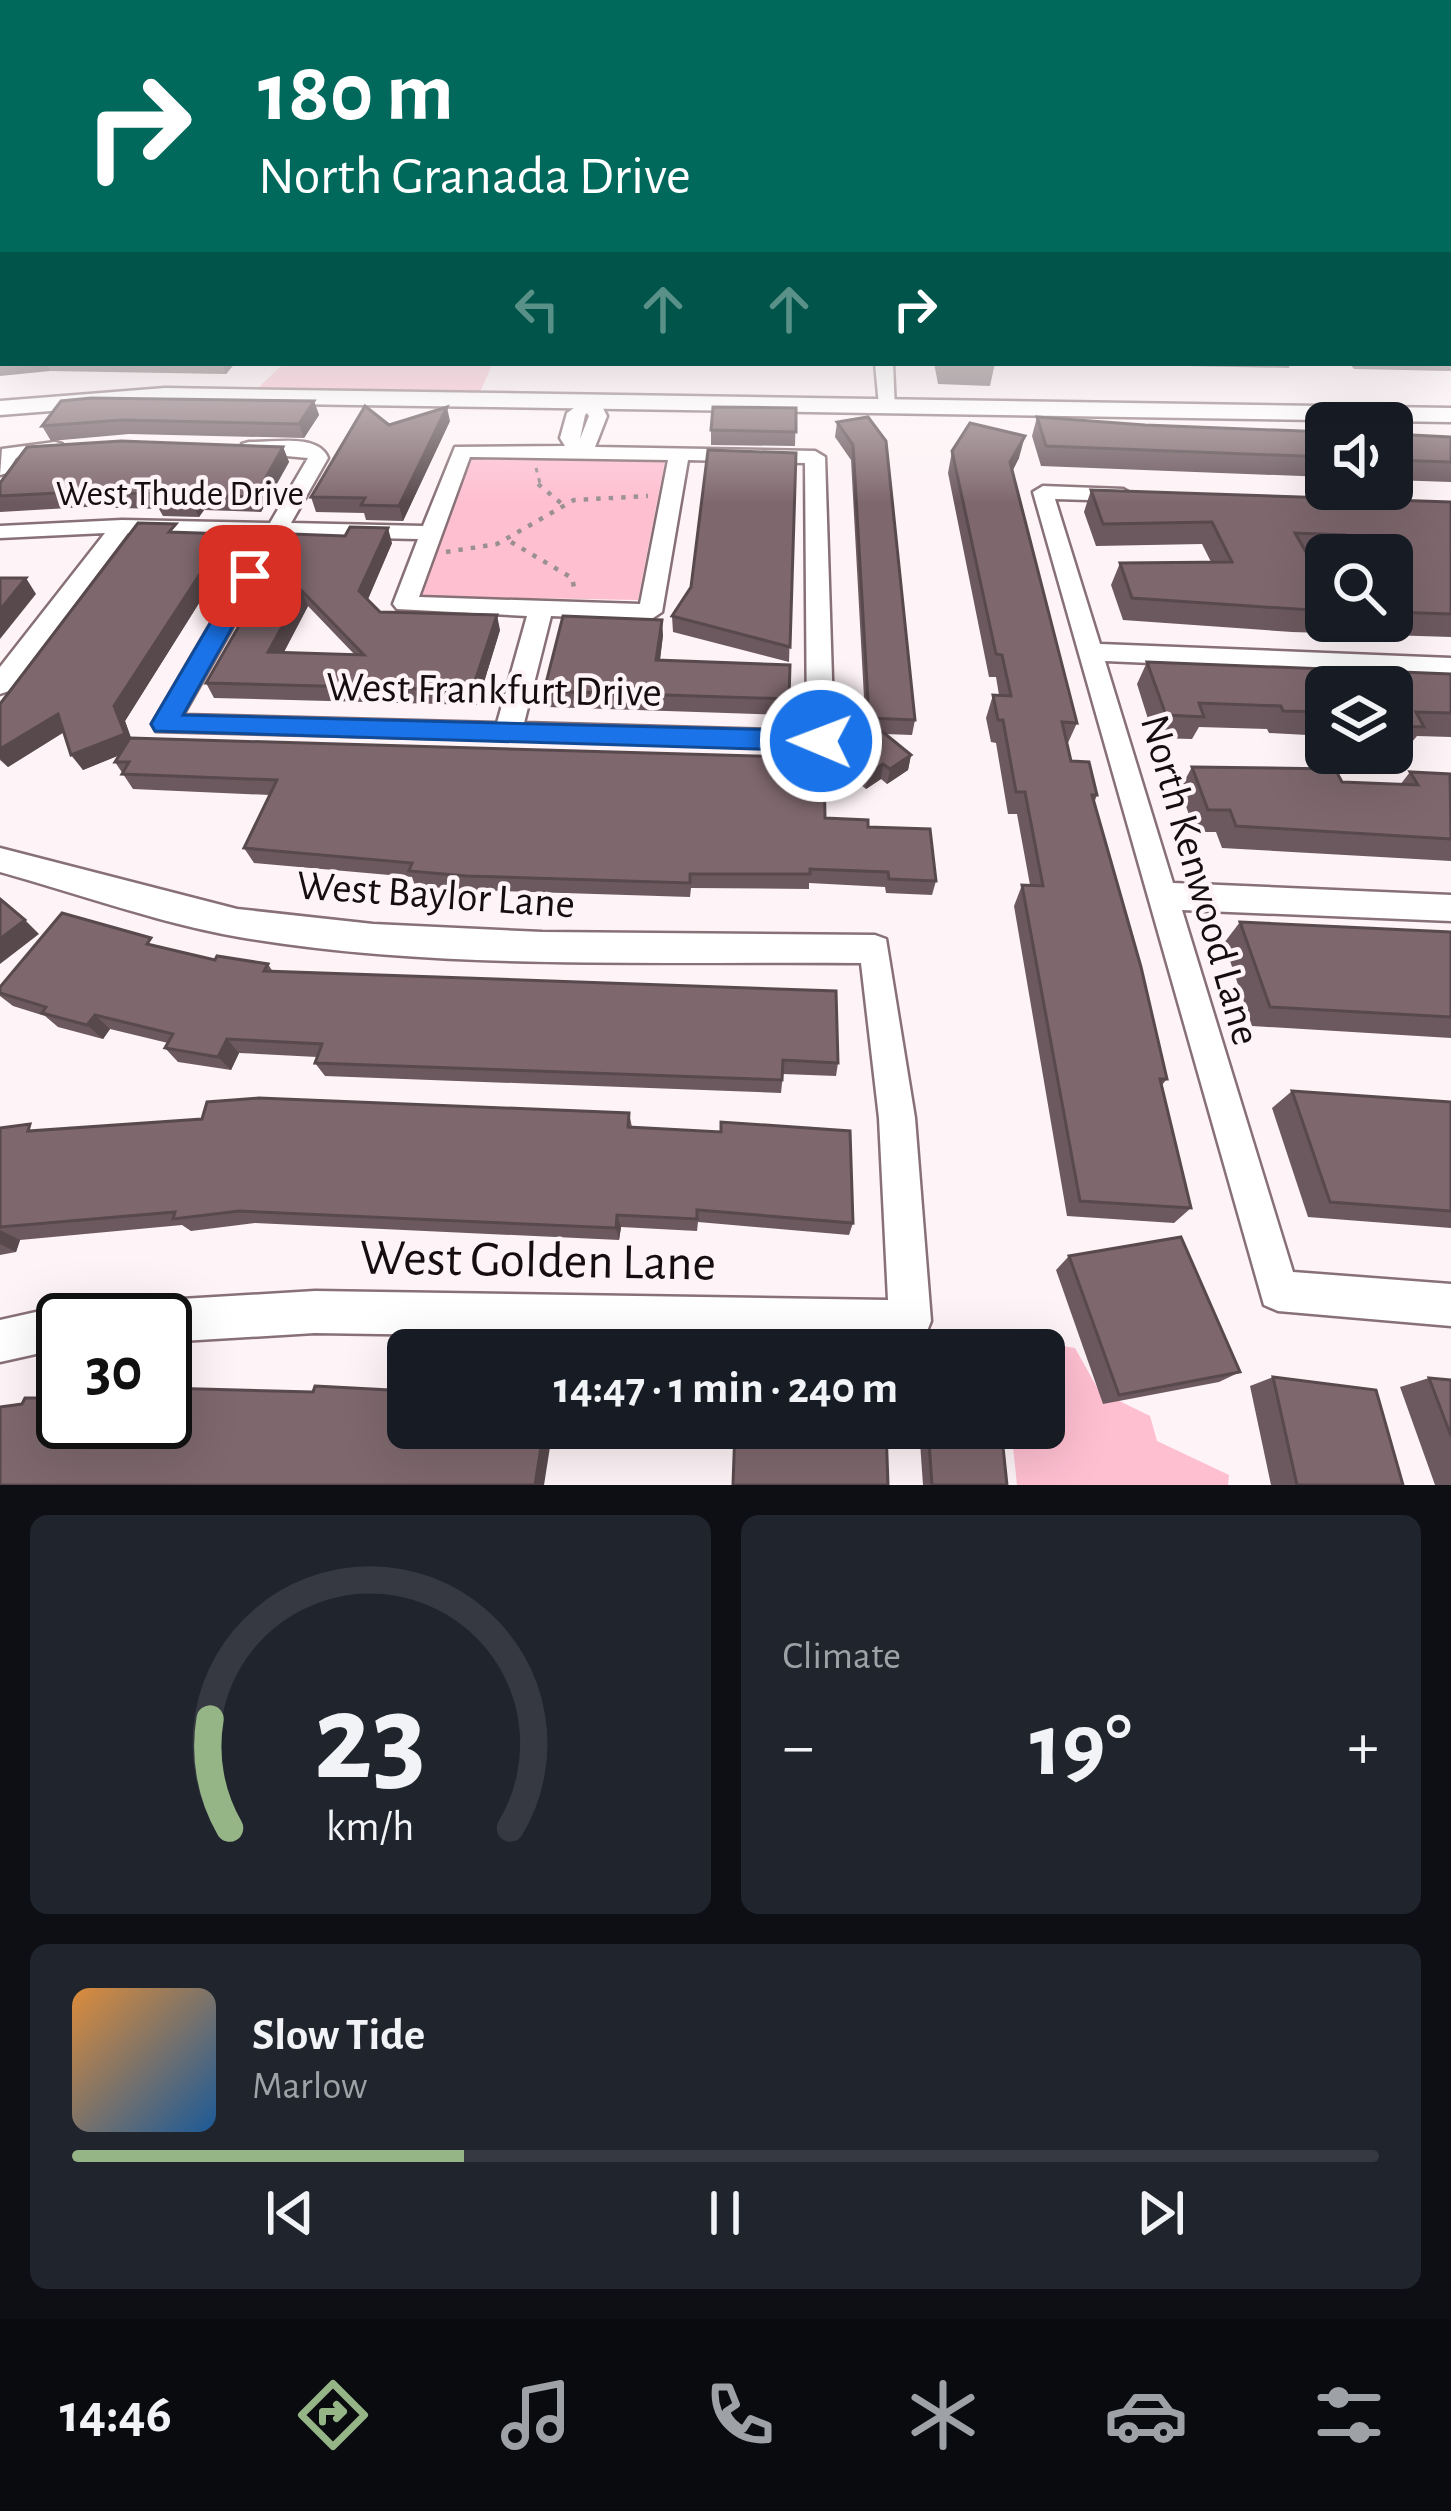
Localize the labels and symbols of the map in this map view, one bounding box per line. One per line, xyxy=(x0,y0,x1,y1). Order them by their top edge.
street label: West Thude Drive xyxy=(56,476,304,512)
pin xyxy=(199,525,301,627)
street label: West Frankfurt Drive xyxy=(326,666,662,714)
position arrow xyxy=(758,678,884,804)
street label: North Kenwood Lane xyxy=(1133,710,1267,1050)
street label: West Baylor Lane xyxy=(295,864,577,926)
street label: West Golden Lane xyxy=(359,1232,717,1290)
speed limit sign: 30 xyxy=(36,1293,192,1449)

